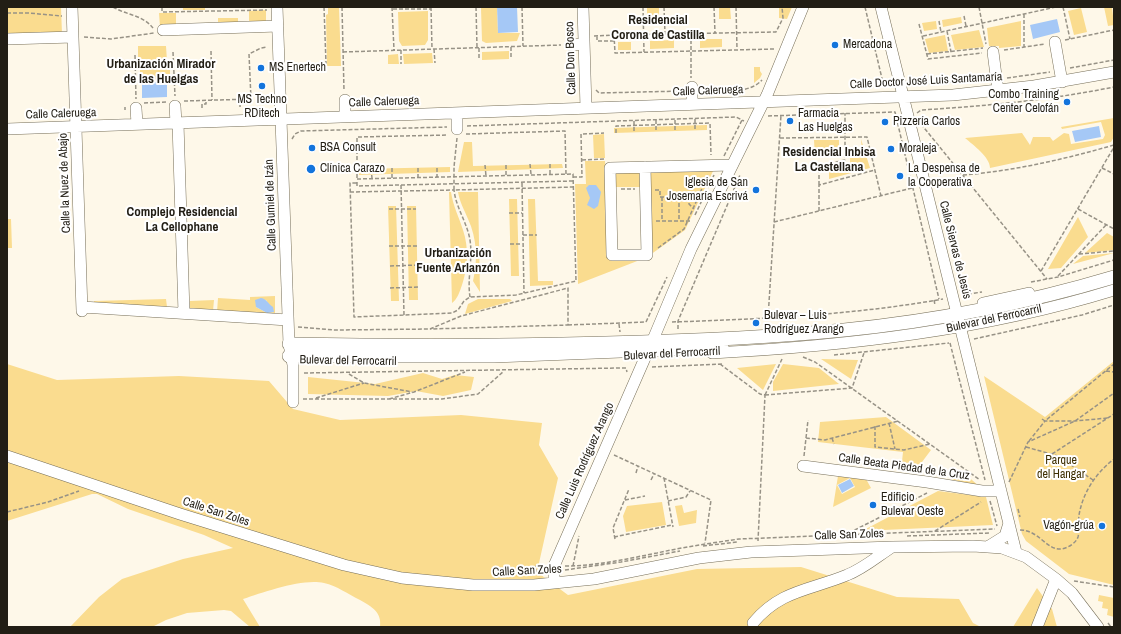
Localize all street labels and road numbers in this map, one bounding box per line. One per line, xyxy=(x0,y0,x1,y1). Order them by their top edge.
street label: Calle Don Bosco xyxy=(563,21,579,95)
street label: Calle Doctor José Luis Santamaría xyxy=(849,70,1003,92)
street label: Calle Caleruega xyxy=(672,83,744,99)
street label: Calle Caleruega xyxy=(348,94,420,110)
street label: Calle Caleruega xyxy=(25,106,97,122)
street label: Calle la Nuez de Abajo xyxy=(56,133,74,233)
street label: Calle Gumiel de Izán xyxy=(262,159,280,251)
street label: Calle Siervas de Jesús xyxy=(936,199,974,301)
street label: Bulevar del Ferrocarril xyxy=(945,302,1043,336)
street label: Bulevar del Ferrocarril xyxy=(623,344,721,364)
street label: Bulevar del Ferrocarril xyxy=(299,353,397,369)
street label: Calle Luis Rodríguez Arango xyxy=(553,400,617,522)
street label: Calle Beata Piedad de la Cruz xyxy=(837,451,971,483)
street label: Calle San Zoles xyxy=(181,494,251,530)
street label: Calle San Zoles xyxy=(814,527,884,543)
street label: Calle San Zoles xyxy=(492,562,562,580)

